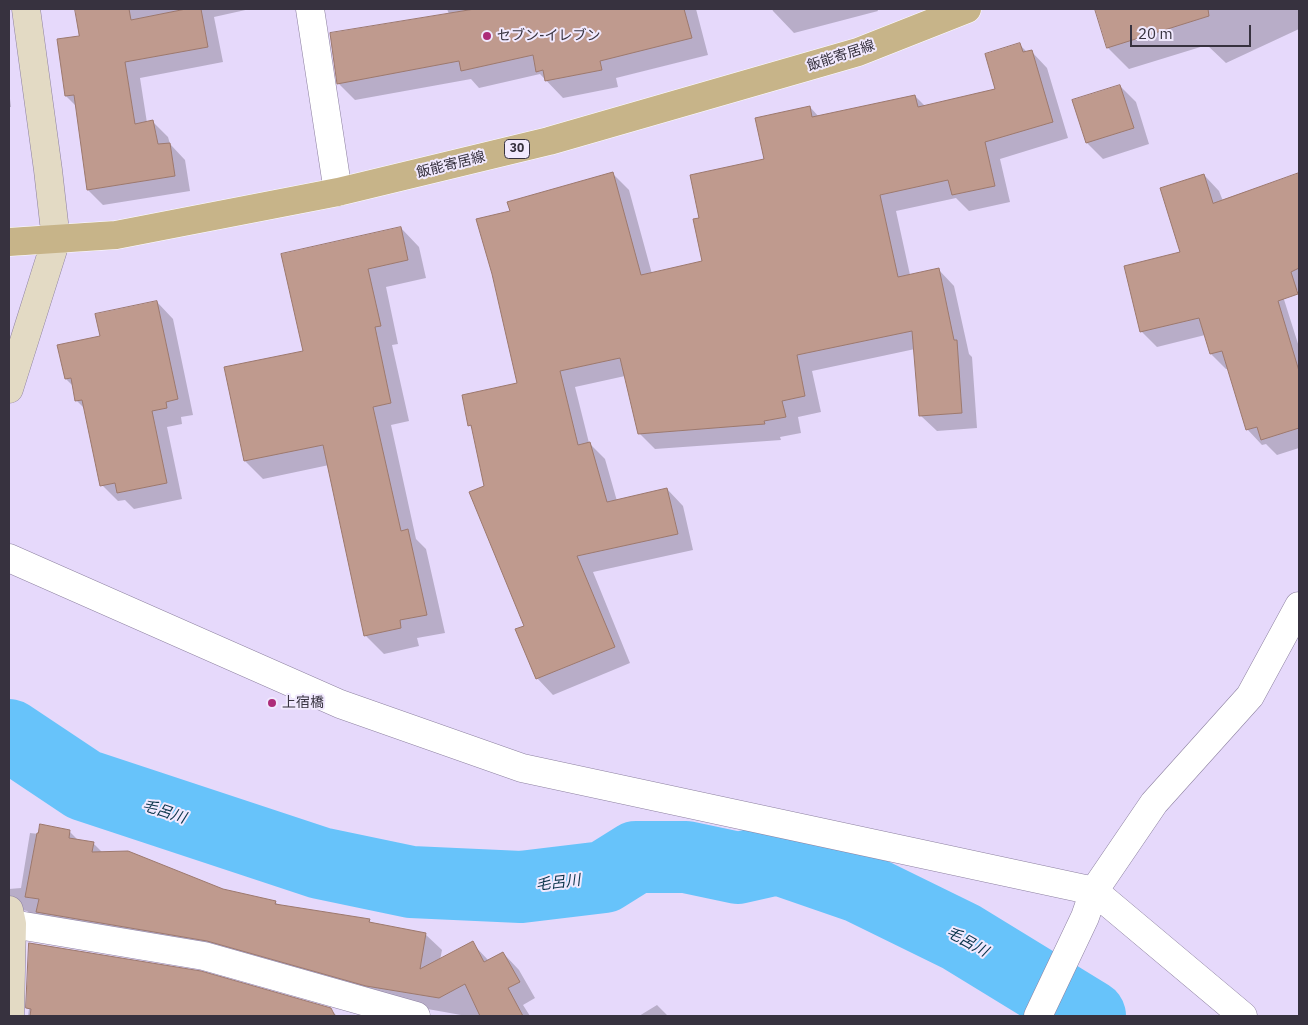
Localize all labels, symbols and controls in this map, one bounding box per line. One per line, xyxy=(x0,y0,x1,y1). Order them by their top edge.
scale bar xyxy=(1133,15,1254,47)
text: 20 m xyxy=(1138,24,1173,43)
place label: セブン-イレブン xyxy=(497,28,601,44)
marker: セブン-イレブン xyxy=(481,30,493,42)
street label: 飯能寄居線 xyxy=(805,37,877,75)
road number: 30 xyxy=(504,140,530,158)
street label: 飯能寄居線 xyxy=(415,148,487,182)
place label: 上宿橋 xyxy=(282,695,324,711)
marker: 上宿橋 xyxy=(266,697,278,709)
water label: 毛呂川 xyxy=(140,796,188,828)
water label: 毛呂川 xyxy=(535,871,581,895)
water label: 毛呂川 xyxy=(943,923,991,961)

